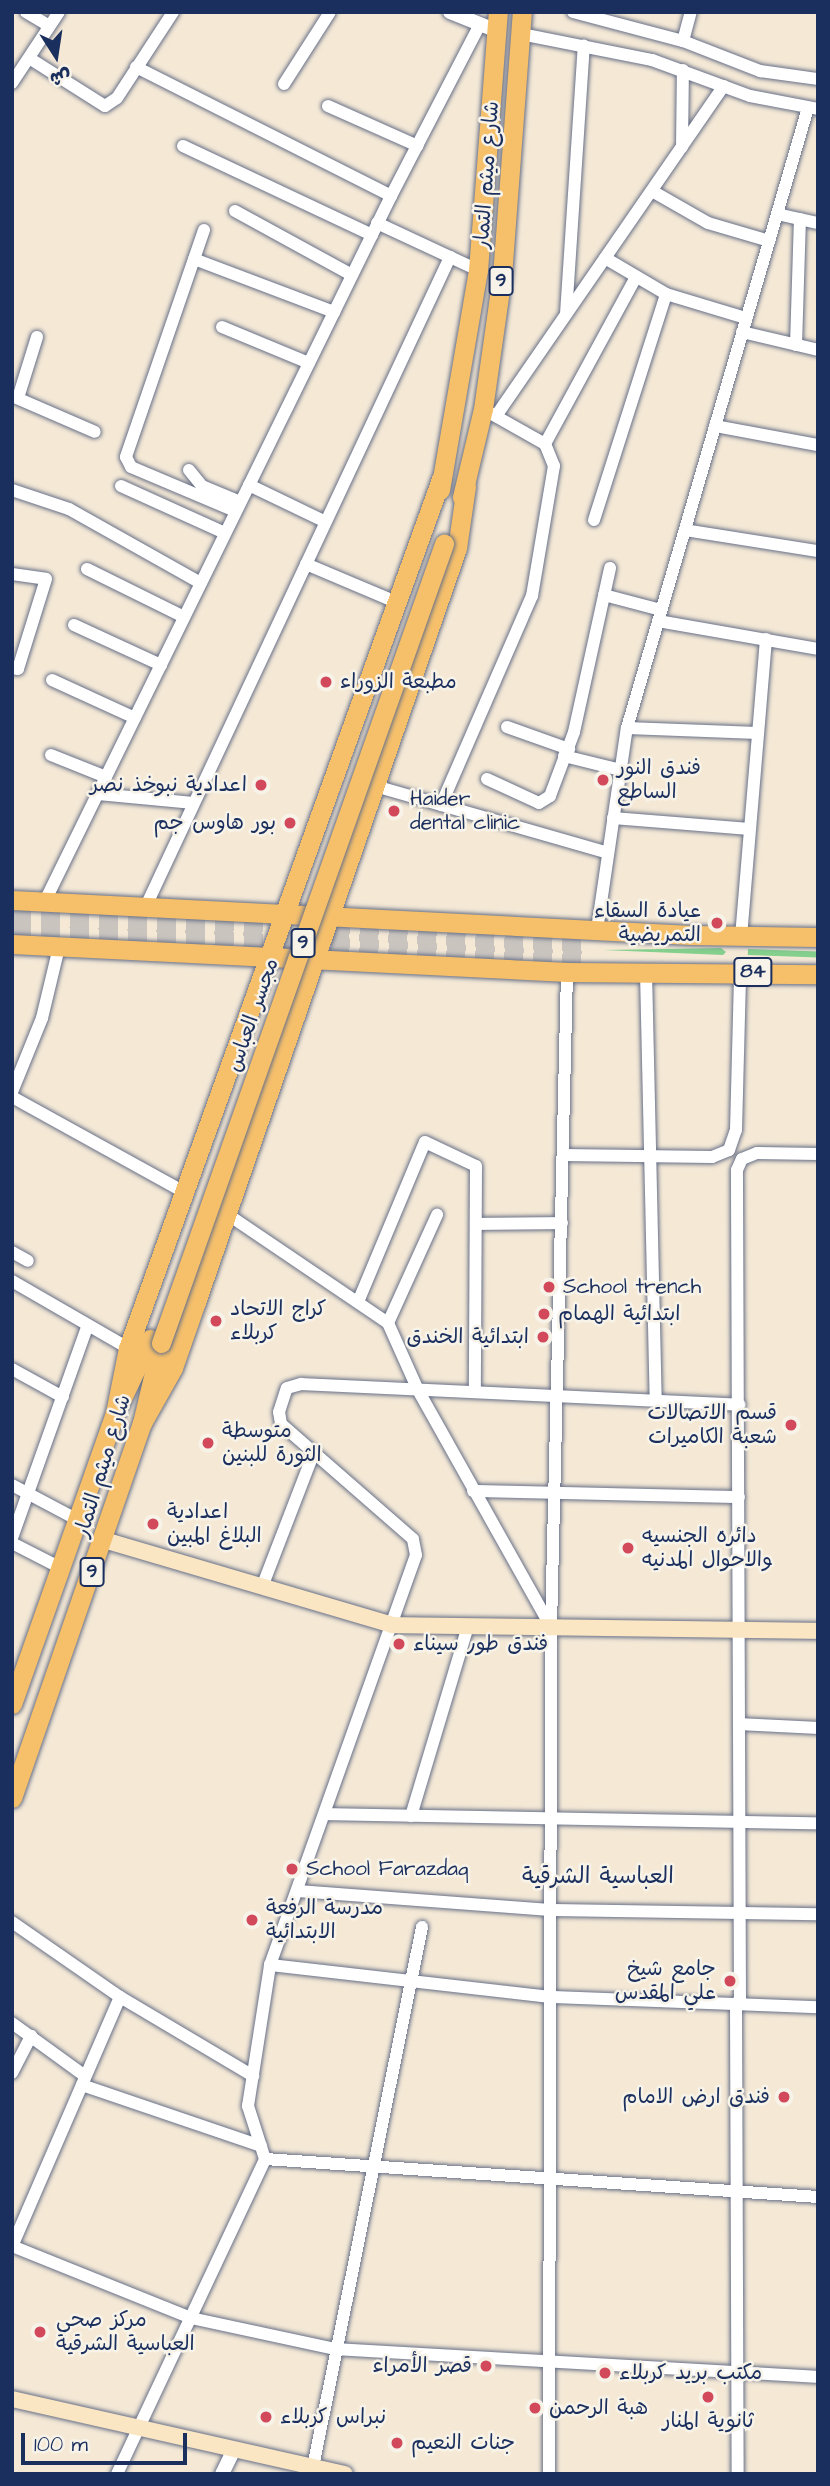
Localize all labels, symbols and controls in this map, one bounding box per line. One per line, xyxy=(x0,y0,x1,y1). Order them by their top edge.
north arrow xyxy=(21,21,91,91)
text: ش xyxy=(47,62,74,92)
street label: شارع ميثم التمار xyxy=(469,100,505,250)
road number: 9 xyxy=(487,266,515,296)
place label: مطبعة الزوراء xyxy=(340,669,457,695)
marker: مطبعة الزوراء xyxy=(318,674,334,690)
place label: فندق النور الساطع xyxy=(617,755,701,805)
place label: اعدادية نبوخذ نصر xyxy=(90,772,247,798)
marker: فندق النور الساطع xyxy=(595,772,611,788)
marker: اعدادية نبوخذ نصر xyxy=(253,777,269,793)
place label: Haider dental clinic xyxy=(410,786,520,836)
marker: Haider dental clinic xyxy=(384,801,404,821)
place label: بور هاوس جم xyxy=(153,810,276,836)
marker: بور هاوس جم xyxy=(282,815,298,831)
place label: عيادة السقاء التمريضية xyxy=(594,898,701,948)
marker: عيادة السقاء التمريضية xyxy=(707,913,727,933)
road number: 9 xyxy=(289,928,317,959)
street label: مجسر العباس xyxy=(222,955,284,1075)
road number: 84 xyxy=(732,956,774,988)
place label: School trench xyxy=(563,1274,701,1300)
marker: School trench xyxy=(541,1279,557,1295)
place label: كراج الاتحاد كربلاء xyxy=(230,1296,327,1346)
place label: ابتدائية الهمام xyxy=(558,1301,680,1327)
marker: ابتدائية الهمام xyxy=(536,1306,552,1322)
marker: كراج الاتحاد كربلاء xyxy=(208,1313,224,1329)
place label: ابتدائية الخندق xyxy=(407,1324,529,1350)
marker: ابتدائية الخندق xyxy=(535,1329,551,1345)
street label: شارع ميثم التمار xyxy=(69,1392,137,1540)
place label: قسم الاتصالات شعبة الكاميرات xyxy=(647,1400,777,1450)
marker: قسم الاتصالات شعبة الكاميرات xyxy=(783,1417,799,1433)
place label: متوسطة الثورة للبنين xyxy=(222,1418,322,1468)
marker: متوسطة الثورة للبنين xyxy=(200,1435,216,1451)
place label: اعدادية البلاغ المبين xyxy=(167,1499,262,1549)
marker: اعدادية البلاغ المبين xyxy=(145,1516,161,1532)
place label: دائره الجنسيه والاحوال المدنيه xyxy=(642,1523,773,1573)
marker: دائره الجنسيه والاحوال المدنيه xyxy=(620,1540,636,1556)
road number: 9 xyxy=(78,1556,106,1588)
place label: فندق طور سيناء xyxy=(413,1631,548,1657)
marker: فندق طور سيناء xyxy=(391,1636,407,1652)
place label: School Farazdaq xyxy=(306,1856,469,1882)
marker: School Farazdaq xyxy=(284,1861,300,1877)
district label: العباسية الشرقية xyxy=(522,1862,674,1890)
place label: مدرسة الرفعة الابتدائية xyxy=(266,1895,383,1945)
marker: مدرسة الرفعة الابتدائية xyxy=(244,1912,260,1928)
place label: جامع شيخ علي المقدس xyxy=(615,1956,716,2006)
marker: جامع شيخ علي المقدس xyxy=(722,1973,738,1989)
place label: فندق ارض الامام xyxy=(622,2084,770,2110)
marker: فندق ارض الامام xyxy=(776,2089,792,2105)
place label: مركز صحي العباسية الشرقية xyxy=(56,2307,195,2357)
marker: مركز صحي العباسية الشرقية xyxy=(30,2322,50,2342)
place label: قصر الأمراء xyxy=(373,2353,472,2379)
marker: قصر الأمراء xyxy=(478,2358,494,2374)
place label: مكتب بريد كربلاء xyxy=(619,2360,762,2386)
marker: مكتب بريد كربلاء xyxy=(597,2365,613,2381)
marker: ثانوية المنار xyxy=(700,2389,716,2405)
place label: هبة الرحمن xyxy=(549,2395,648,2421)
marker: هبة الرحمن xyxy=(527,2400,543,2416)
place label: نبراس كربلاء xyxy=(280,2404,386,2430)
place label: ثانوية المنار xyxy=(662,2408,754,2434)
marker: نبراس كربلاء xyxy=(258,2409,274,2425)
scale bar xyxy=(24,2420,191,2464)
text: 100 m xyxy=(34,2430,88,2459)
place label: جنات النعيم xyxy=(411,2430,515,2456)
marker: جنات النعيم xyxy=(389,2435,405,2451)

